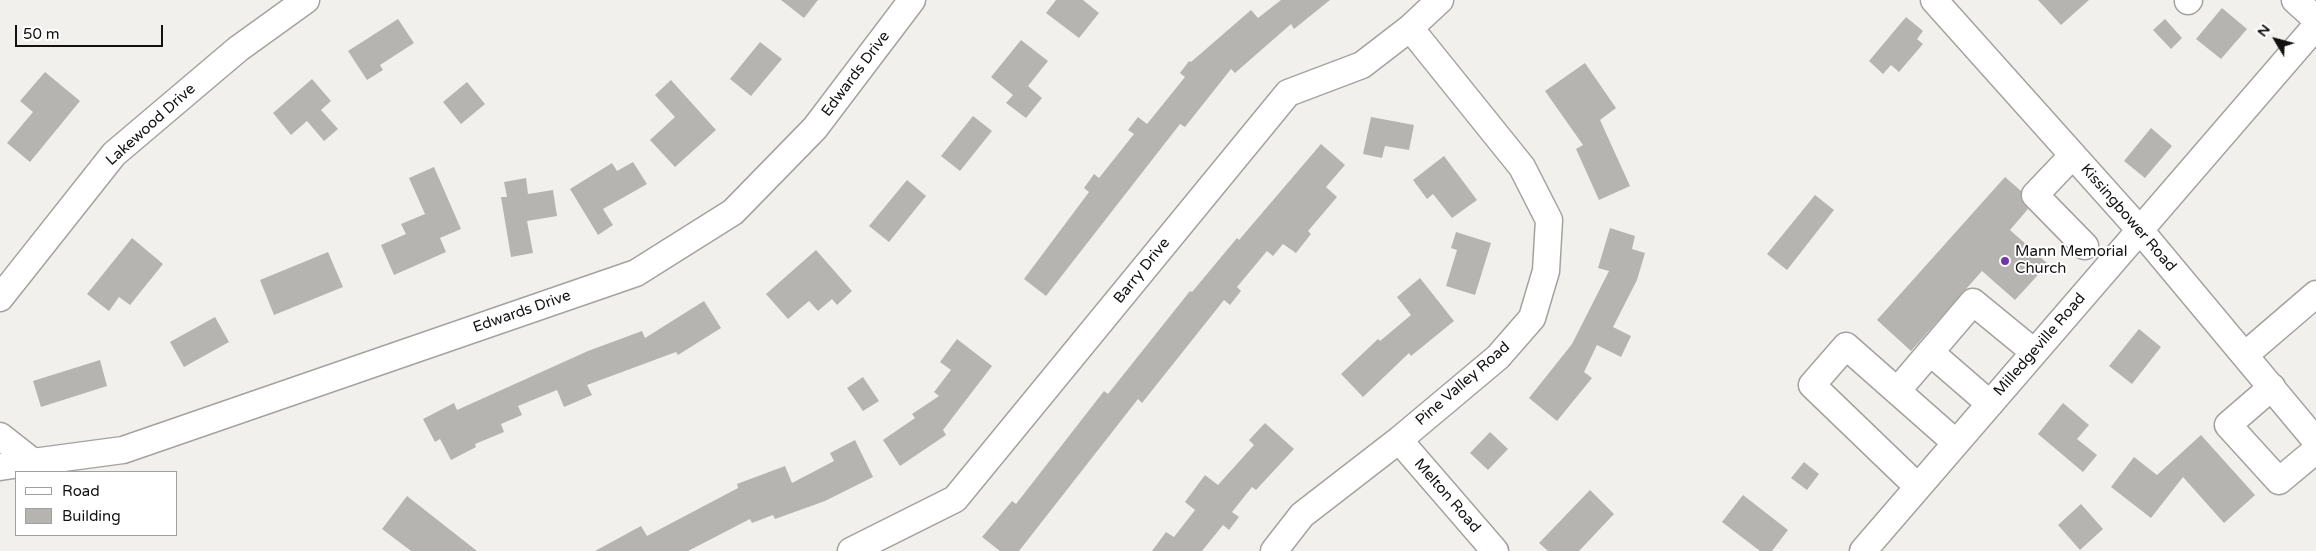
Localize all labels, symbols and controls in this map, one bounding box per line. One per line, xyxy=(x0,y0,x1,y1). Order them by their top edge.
scale bar xyxy=(18,15,165,47)
north arrow xyxy=(2251,15,2301,65)
text: N xyxy=(2253,21,2274,40)
text: 50 m xyxy=(23,25,60,43)
street label: Edwards Drive xyxy=(818,28,894,120)
street label: Lakewood Drive xyxy=(103,80,199,170)
street label: Kissingbower Road xyxy=(2076,161,2180,275)
street label: Barry Drive xyxy=(1110,235,1174,307)
place label: Mann Memorial Church xyxy=(2015,243,2127,278)
marker: Mann Memorial Church xyxy=(1999,255,2011,267)
street label: Edwards Drive xyxy=(471,287,573,337)
street label: Milledgeville Road xyxy=(1990,290,2090,400)
street label: Pine Valley Road xyxy=(1412,338,1514,430)
street label: Melton Road xyxy=(1410,455,1484,537)
legend xyxy=(15,471,178,536)
text: Road xyxy=(62,482,100,500)
text: Building xyxy=(62,507,121,525)

